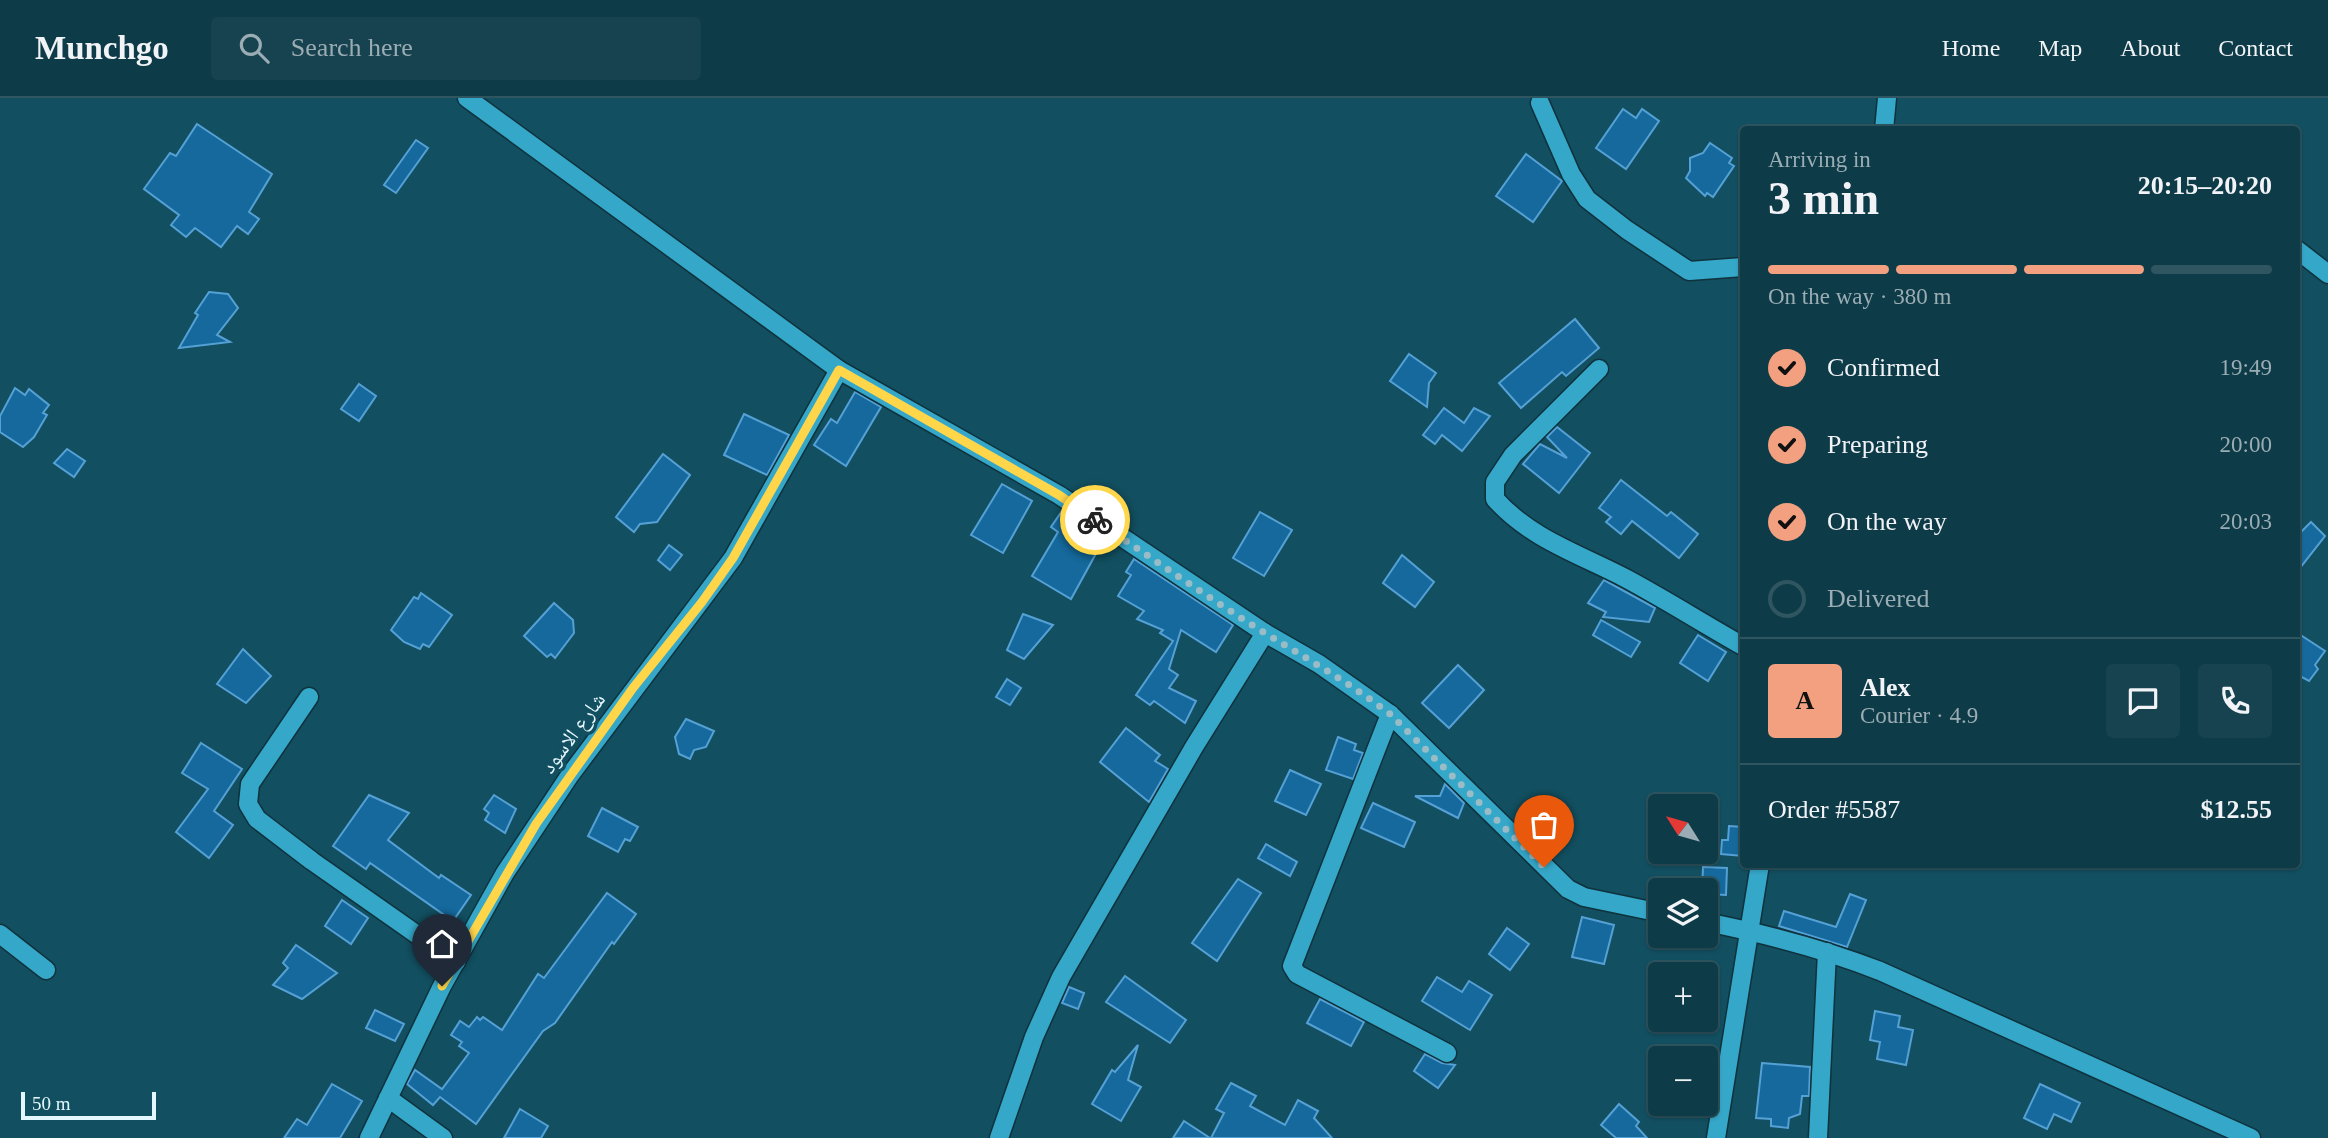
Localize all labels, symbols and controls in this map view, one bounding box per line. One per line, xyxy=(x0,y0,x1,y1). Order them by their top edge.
search box xyxy=(211,17,701,80)
icon: search xyxy=(235,29,273,67)
text: Munchgo xyxy=(35,30,169,66)
text: Search here xyxy=(291,33,413,62)
text: Home xyxy=(1942,35,2000,61)
text: Map xyxy=(2038,35,2082,61)
text: About xyxy=(2120,35,2180,61)
text: Contact xyxy=(2218,35,2293,61)
text: Arriving in xyxy=(1768,147,1871,172)
text: 20:15–20:20 xyxy=(2138,171,2272,200)
text: 3 min xyxy=(1768,173,1879,224)
text: On the way · 380 m xyxy=(1768,284,1951,309)
icon: check xyxy=(1768,349,1806,387)
text: Confirmed xyxy=(1827,353,1940,382)
text: 19:49 xyxy=(2220,355,2272,380)
icon: check xyxy=(1768,426,1806,464)
text: Preparing xyxy=(1827,430,1928,459)
text: 20:00 xyxy=(2220,432,2272,457)
courier xyxy=(1060,485,1130,555)
icon: bike xyxy=(1076,501,1114,539)
icon: check xyxy=(1768,503,1806,541)
text: On the way xyxy=(1827,507,1947,536)
text: 20:03 xyxy=(2220,509,2272,534)
text: Delivered xyxy=(1827,584,1930,613)
button: chat xyxy=(2106,664,2180,738)
button: phone xyxy=(2198,664,2272,738)
text: Alex xyxy=(1860,673,1911,702)
text: A xyxy=(1796,686,1814,715)
street label: شارع الاسود xyxy=(536,688,611,778)
text: Courier · 4.9 xyxy=(1860,703,1978,728)
north arrow xyxy=(1648,794,1718,864)
map controls xyxy=(1648,794,1718,1116)
pin xyxy=(1514,795,1574,867)
text: Order #5587 xyxy=(1768,795,1900,824)
text: $12.55 xyxy=(2201,795,2272,824)
icon: bag xyxy=(1525,806,1563,844)
button: layers xyxy=(1648,878,1718,948)
pin xyxy=(412,914,472,986)
icon: home xyxy=(423,925,461,963)
button: + xyxy=(1648,962,1718,1032)
button: − xyxy=(1648,1046,1718,1116)
scale bar xyxy=(21,1089,156,1121)
text: 50 m xyxy=(32,1093,71,1114)

